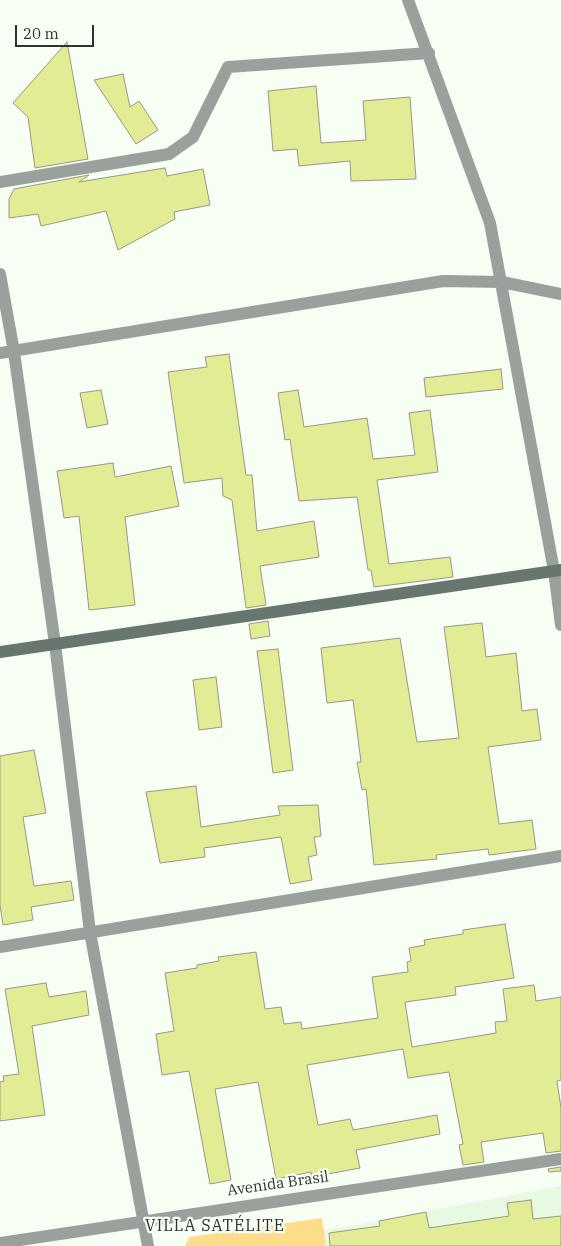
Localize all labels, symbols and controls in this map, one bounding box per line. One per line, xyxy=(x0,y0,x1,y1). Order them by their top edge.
scale bar xyxy=(18,15,96,47)
text: 20 m xyxy=(23,24,59,43)
street label: Avenida Brasil xyxy=(226,1168,330,1200)
district label: VILLA SATÉLITE xyxy=(143,1216,287,1236)

